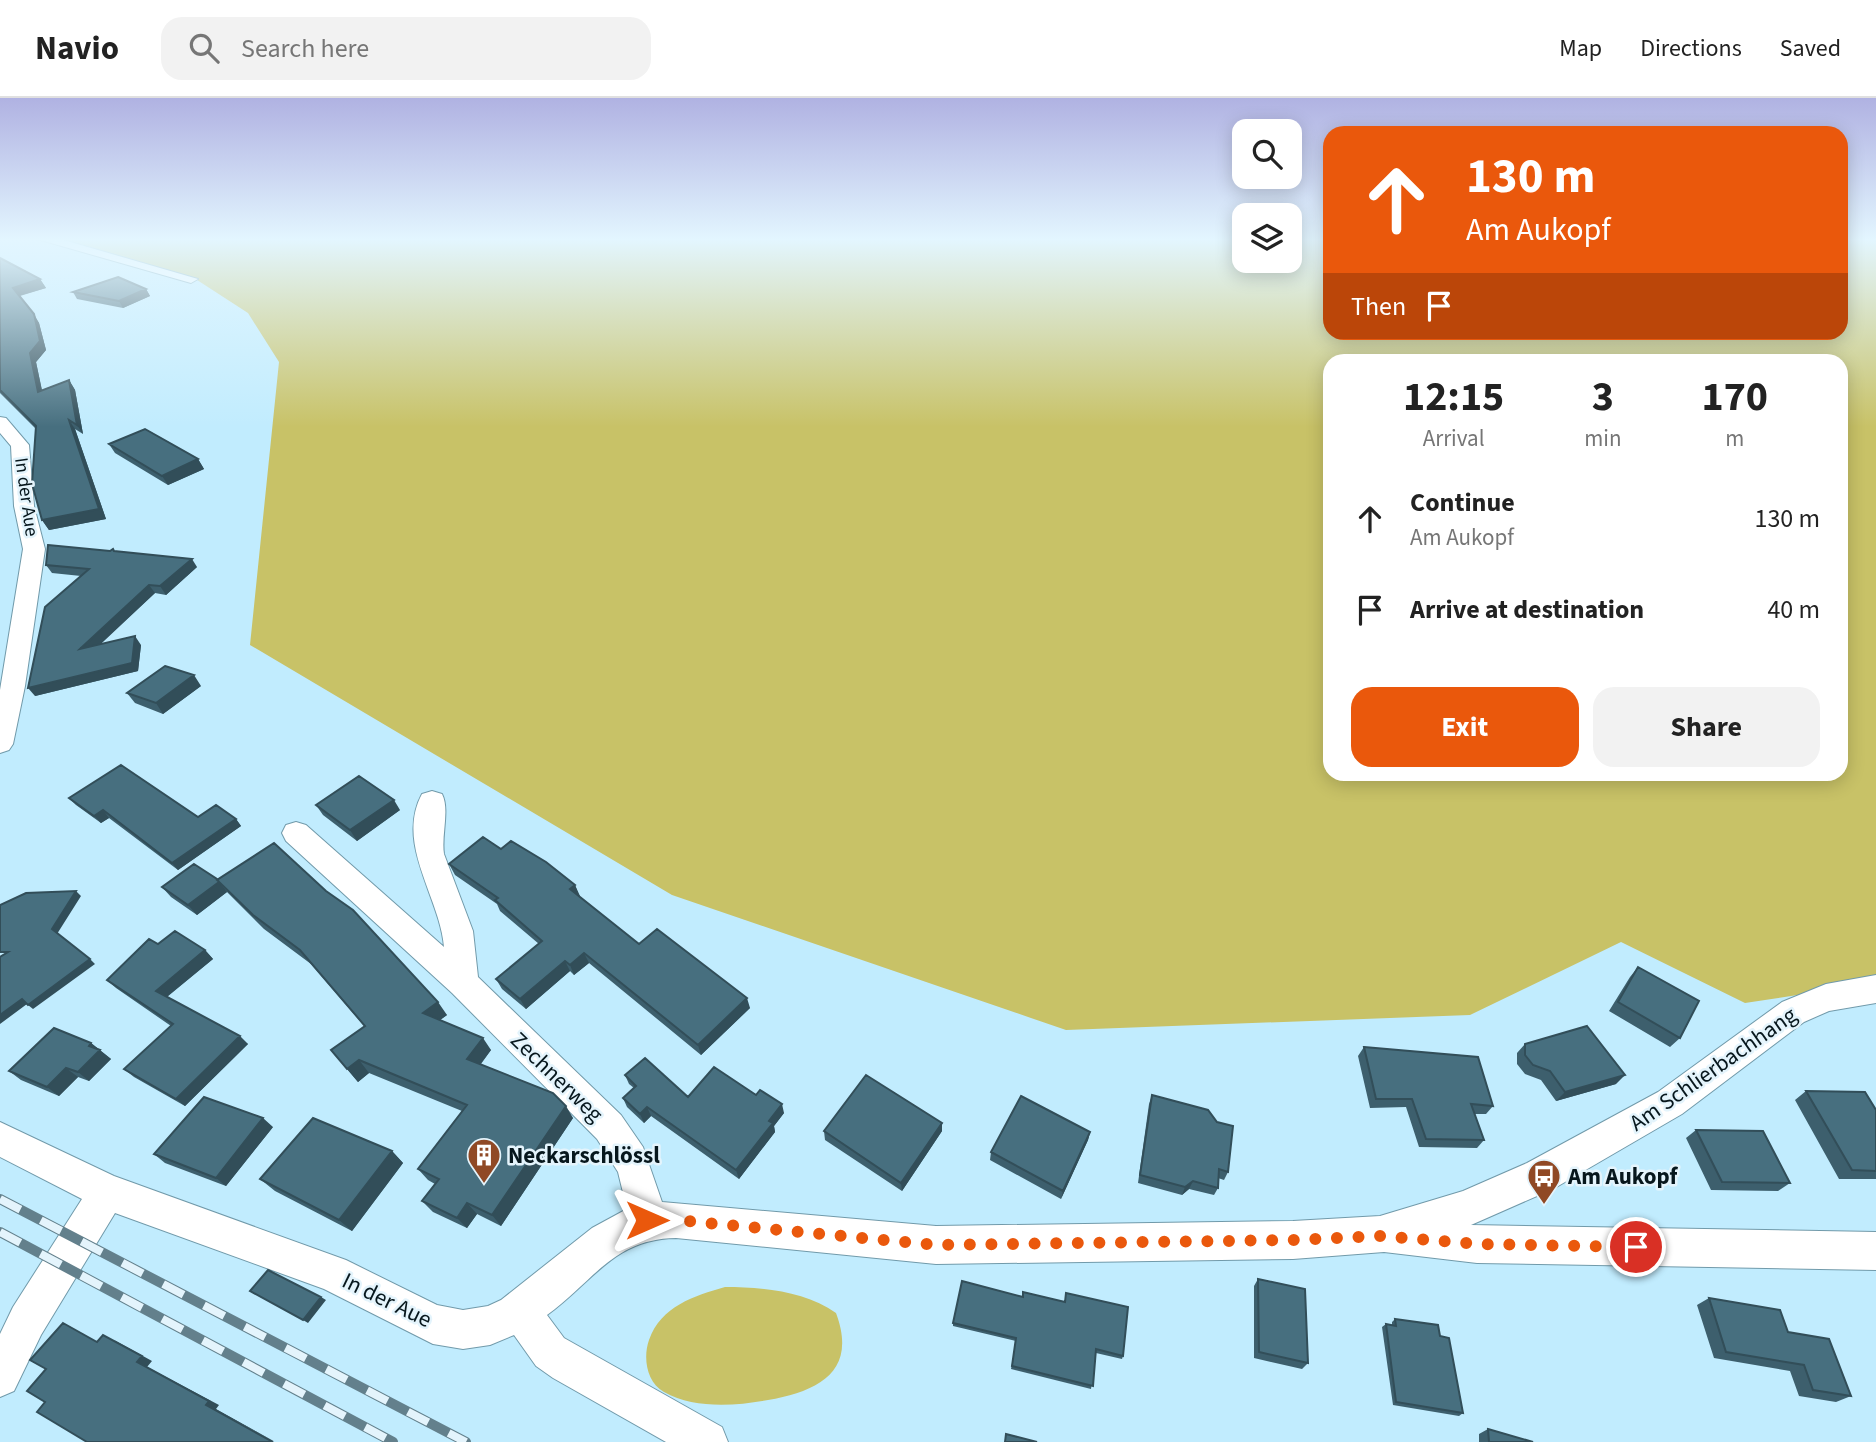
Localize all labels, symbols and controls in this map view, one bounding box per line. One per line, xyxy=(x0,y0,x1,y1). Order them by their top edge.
search box xyxy=(161,17,651,80)
text: Navio xyxy=(35,25,119,72)
icon: search xyxy=(185,29,223,67)
text: Search here xyxy=(241,30,369,67)
text: Map xyxy=(1559,31,1602,66)
text: Directions xyxy=(1640,31,1742,66)
text: Saved xyxy=(1780,31,1841,66)
map controls xyxy=(1232,119,1302,273)
button: search xyxy=(1232,119,1302,189)
text: 130 m xyxy=(1466,142,1595,212)
icon: ahead xyxy=(1351,154,1442,245)
button: layers xyxy=(1232,203,1302,273)
text: Am Aukopf xyxy=(1466,207,1611,253)
icon: arrive xyxy=(1420,287,1458,325)
text: Then xyxy=(1351,288,1406,325)
text: 12:15 xyxy=(1403,367,1504,427)
text: 3 xyxy=(1592,367,1614,427)
text: 170 xyxy=(1701,367,1768,427)
text: Arrival xyxy=(1423,422,1485,455)
text: min xyxy=(1584,422,1622,455)
text: m xyxy=(1725,422,1744,455)
street label: In der Aue xyxy=(7,456,45,538)
text: Continue xyxy=(1410,484,1515,521)
icon: ahead xyxy=(1351,500,1389,538)
text: 130 m xyxy=(1754,500,1820,537)
text: Am Aukopf xyxy=(1410,521,1514,554)
icon: arrive xyxy=(1351,591,1389,629)
text: Arrive at destination xyxy=(1410,591,1644,628)
text: 40 m xyxy=(1767,591,1820,628)
button: Exit xyxy=(1351,687,1579,767)
button: Share xyxy=(1593,687,1820,767)
street label: Am Schlierbachhang xyxy=(1623,999,1804,1139)
street label: Zechnerweg xyxy=(503,1024,611,1130)
building icon: Neckarschlössl xyxy=(465,1136,503,1185)
place label: Neckarschlössl xyxy=(508,1139,660,1172)
bus stop icon: Am Aukopf xyxy=(1525,1157,1563,1206)
place label: Am Aukopf xyxy=(1567,1160,1678,1193)
position arrow xyxy=(610,1183,684,1257)
pin xyxy=(1606,1217,1666,1277)
icon: arrive xyxy=(1617,1228,1655,1266)
street label: In der Aue xyxy=(337,1264,437,1336)

